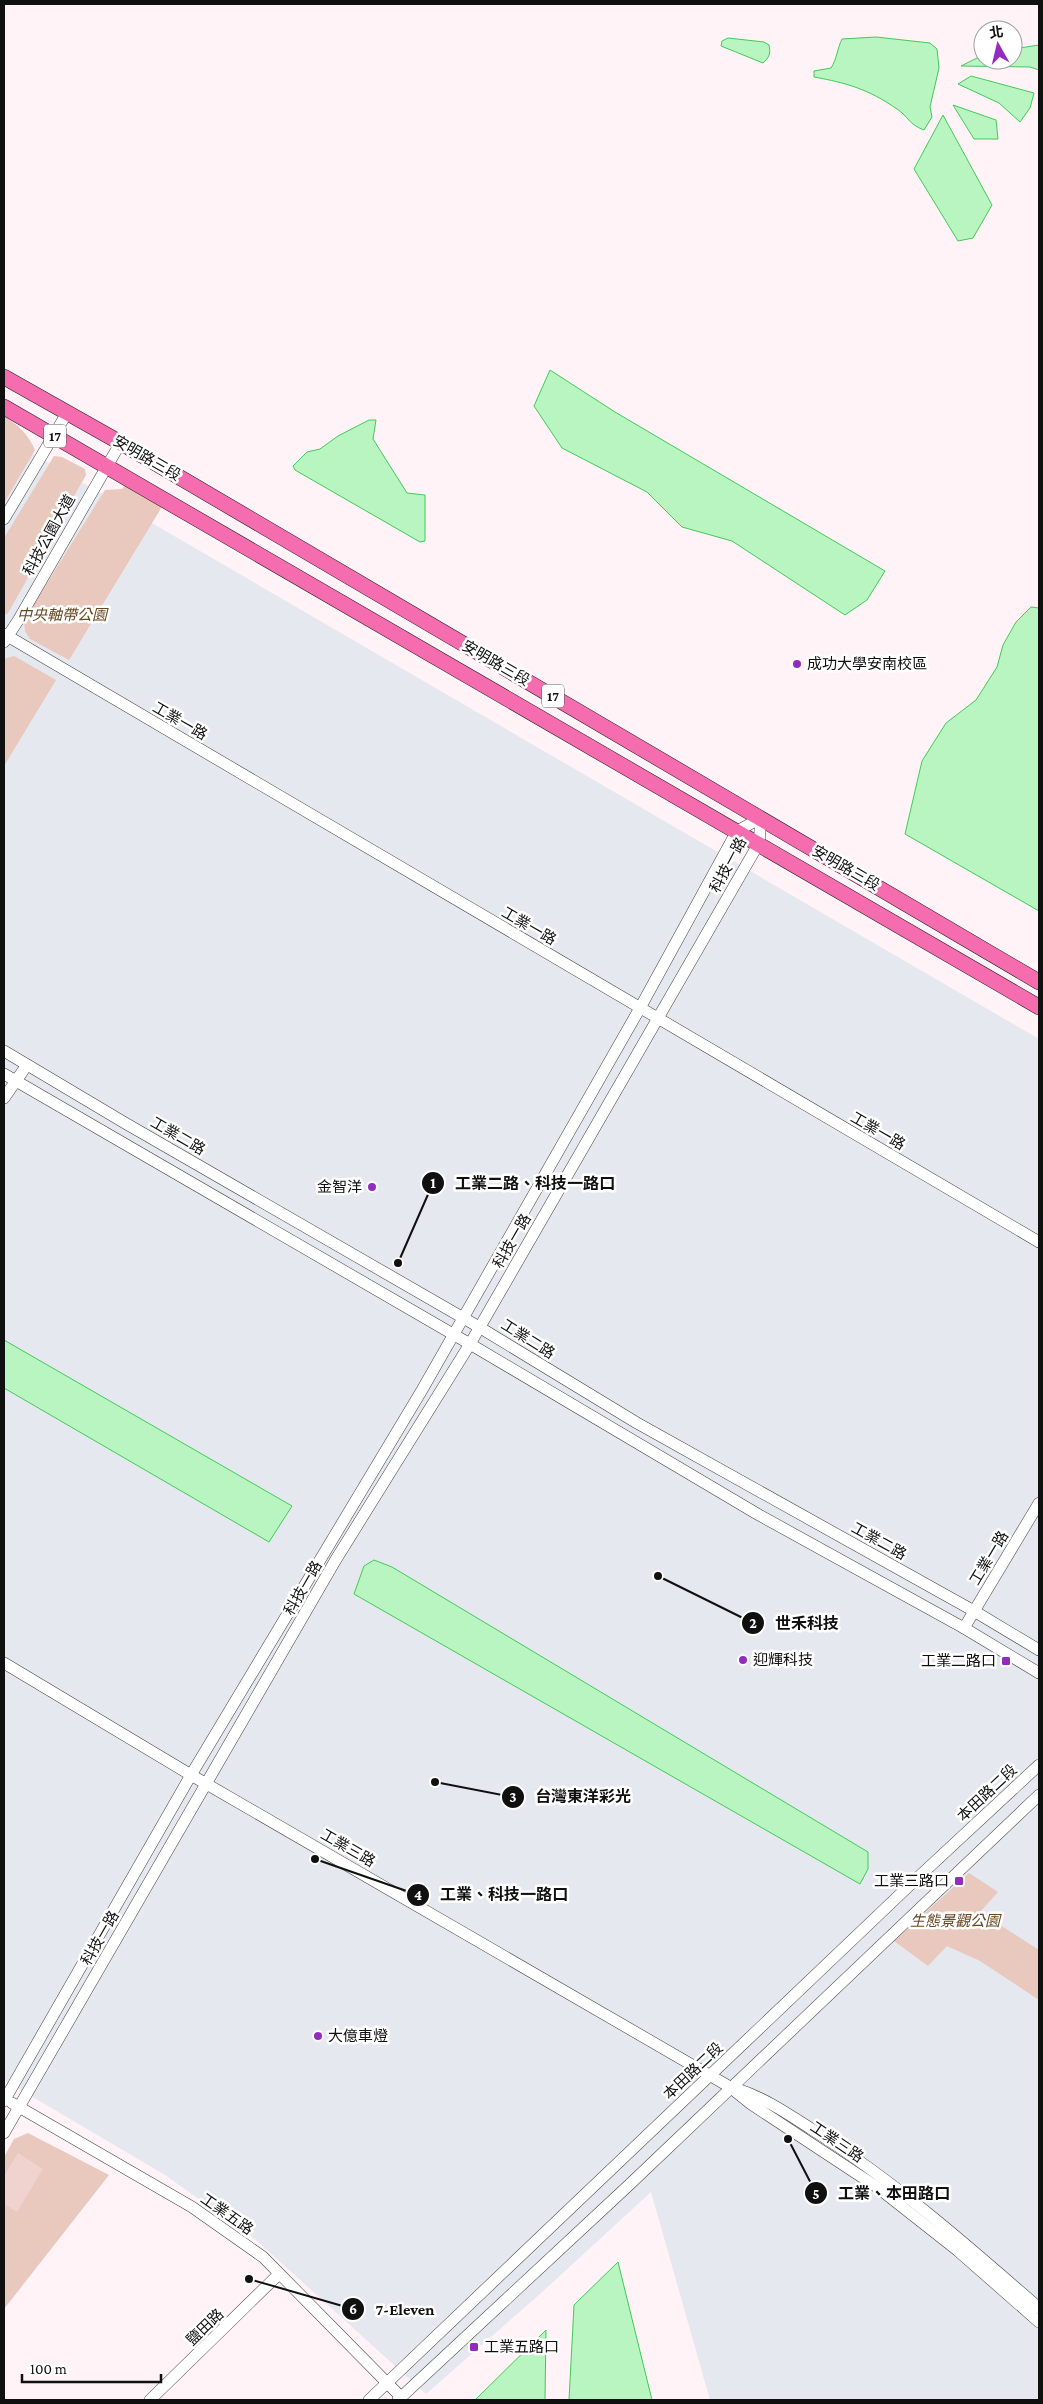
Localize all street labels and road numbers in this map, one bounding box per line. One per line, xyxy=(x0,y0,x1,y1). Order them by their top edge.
road number: 17 xyxy=(44,424,66,448)
street label: 安明路三段 xyxy=(111,432,183,484)
street label: 科技公園大道 xyxy=(20,492,78,578)
street label: 安明路三段 xyxy=(460,637,532,689)
road number: 17 xyxy=(542,684,564,708)
street label: 工業一路 xyxy=(150,699,210,743)
street label: 科技一路 xyxy=(707,835,749,895)
street label: 安明路三段 xyxy=(810,842,882,894)
street label: 工業一路 xyxy=(499,904,559,948)
street label: 工業一路 xyxy=(848,1109,908,1153)
street label: 工業二路 xyxy=(148,1114,208,1158)
street label: 科技一路 xyxy=(490,1211,534,1271)
street label: 工業二路 xyxy=(498,1316,558,1362)
street label: 工業二路 xyxy=(849,1519,909,1563)
street label: 工業一路 xyxy=(967,1528,1011,1588)
street label: 科技一路 xyxy=(281,1558,325,1618)
street label: 本田路二段 xyxy=(954,1762,1020,1824)
street label: 工業三路 xyxy=(318,1826,378,1870)
street label: 科技一路 xyxy=(78,1908,122,1968)
street label: 本田路二段 xyxy=(660,2040,726,2102)
street label: 工業三路 xyxy=(808,2119,866,2165)
street label: 工業五路 xyxy=(198,2190,256,2238)
street label: 鹽田路 xyxy=(183,2306,227,2348)

